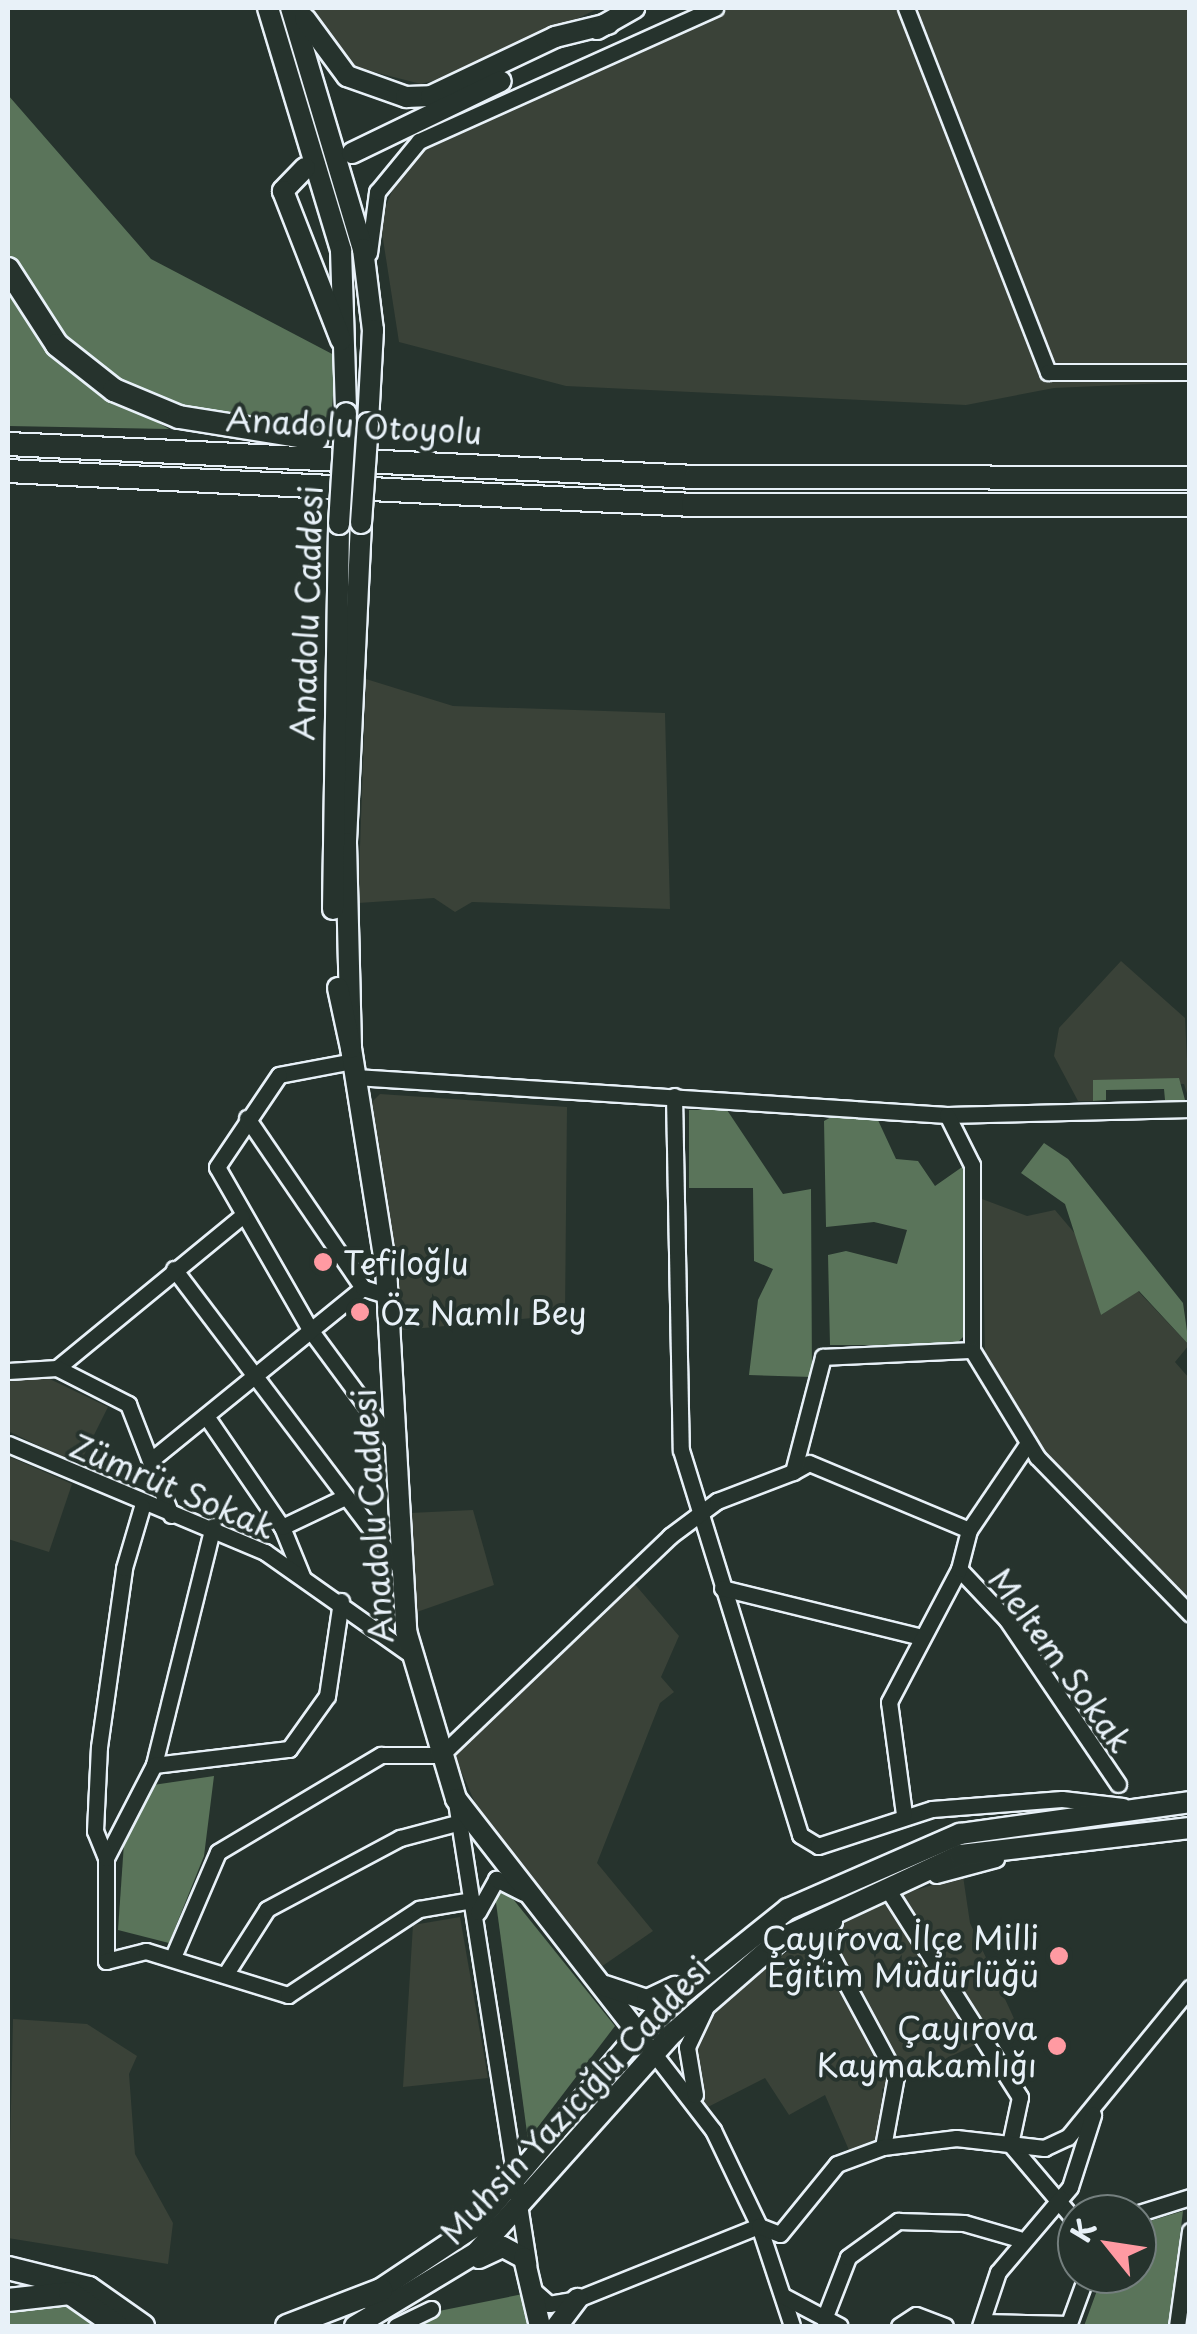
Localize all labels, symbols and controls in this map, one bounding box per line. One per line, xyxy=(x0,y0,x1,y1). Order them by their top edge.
street label: Anadolu Otoyolu xyxy=(225,399,483,451)
street label: Anadolu Caddesi xyxy=(282,483,330,743)
place label: Tefiloğlu xyxy=(343,1243,469,1281)
marker: Tefiloğlu xyxy=(312,1251,334,1273)
place label: Öz Namlı Bey xyxy=(380,1293,589,1331)
marker: Öz Namlı Bey xyxy=(349,1301,371,1323)
street label: Anadolu Caddesi xyxy=(344,1386,400,1646)
street label: Zümrüt Sokak xyxy=(64,1425,282,1547)
street label: Meltem Sokak xyxy=(981,1560,1141,1760)
place label: Çayırova İlçe Milli Eğitim Müdürlüğü xyxy=(760,1919,1039,1994)
marker: Çayırova İlçe Milli Eğitim Müdürlüğü xyxy=(1048,1945,1070,1967)
street label: Muhsin Yazıcığlu Caddesi xyxy=(430,1947,720,2253)
place label: Çayırova Kaymakamlığı xyxy=(816,2009,1037,2084)
marker: Çayırova Kaymakamlığı xyxy=(1046,2035,1068,2057)
north arrow xyxy=(1057,2194,1157,2294)
text: K xyxy=(1059,2210,1106,2249)

